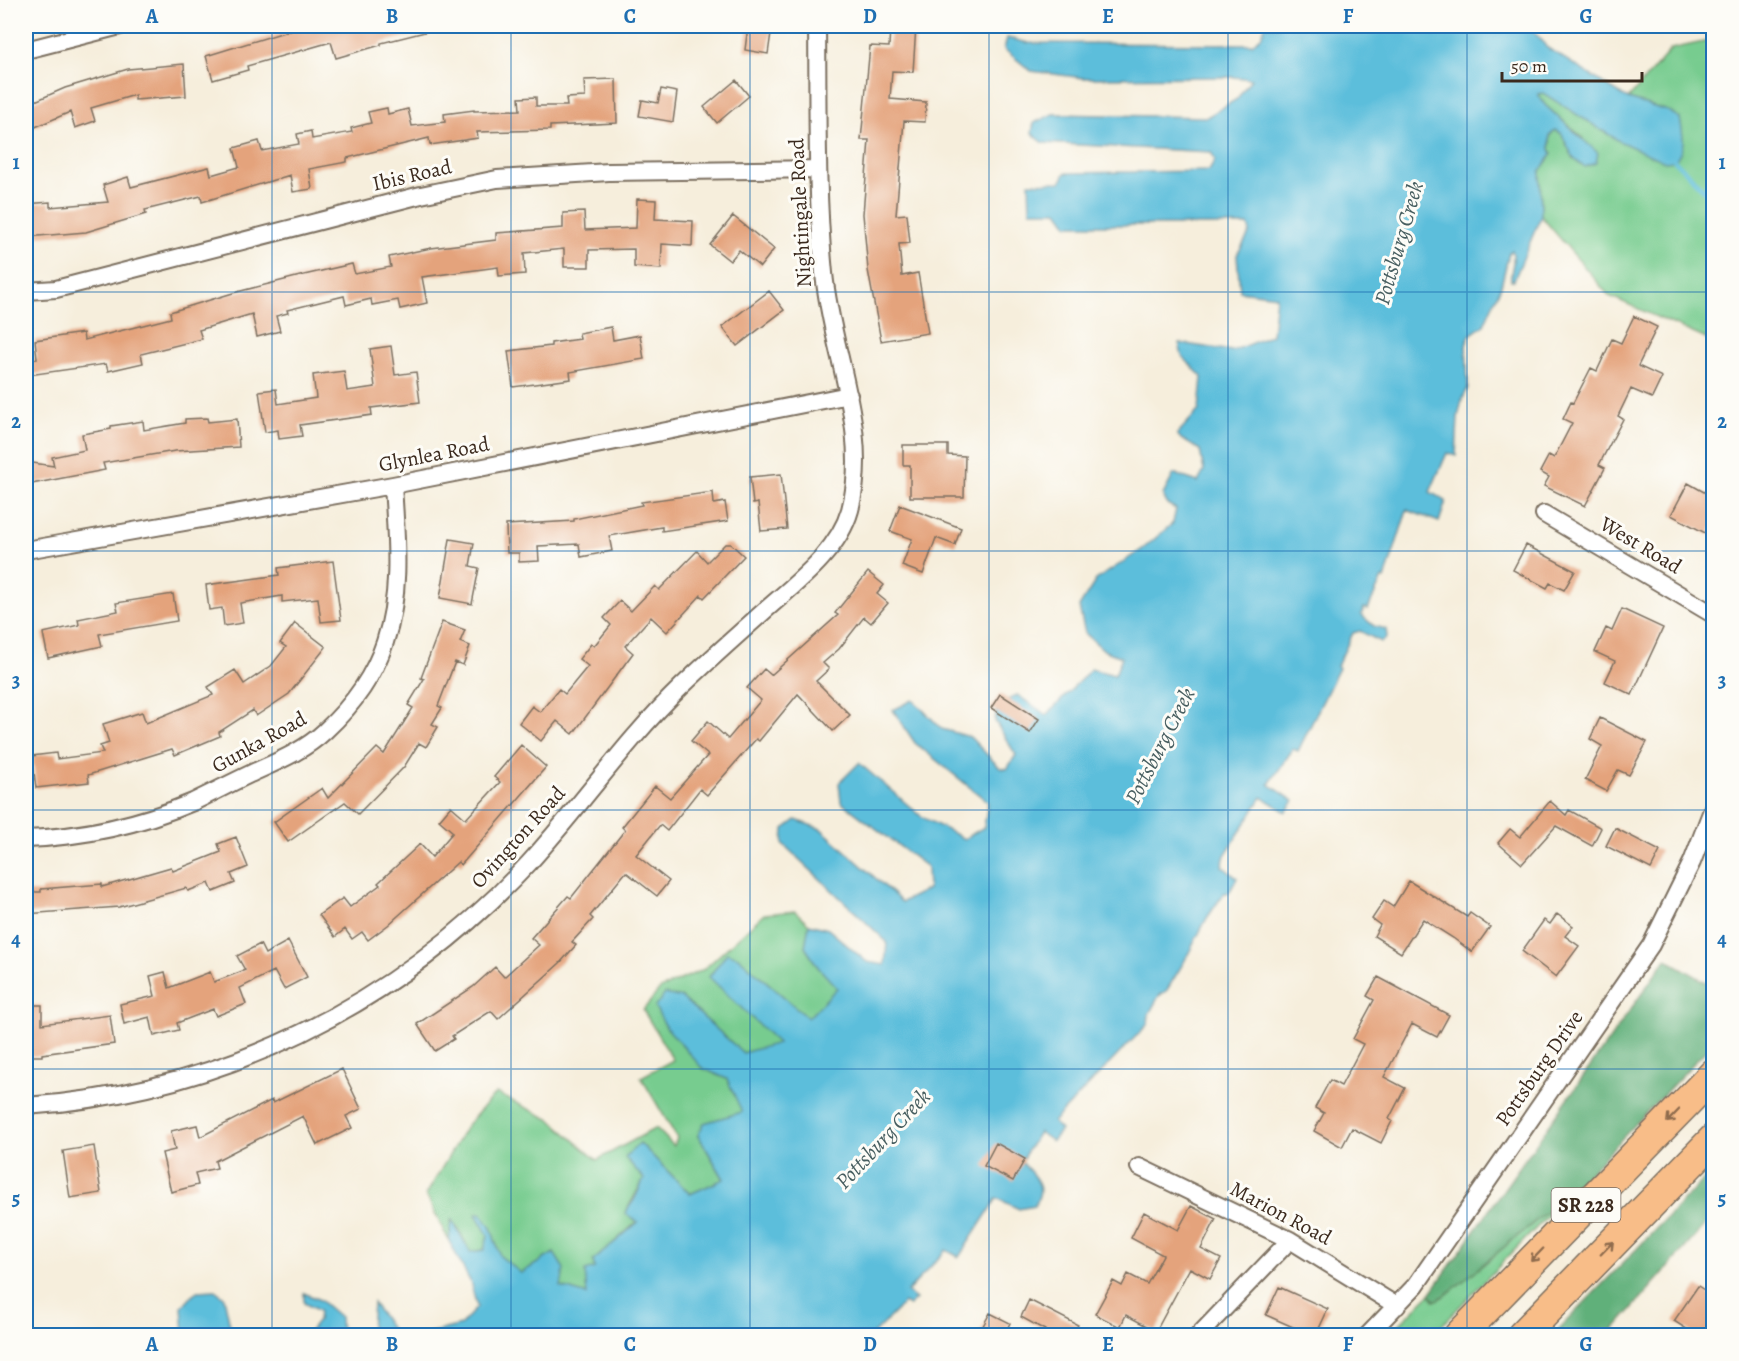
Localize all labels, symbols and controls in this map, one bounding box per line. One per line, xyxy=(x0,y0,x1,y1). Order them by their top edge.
text: A xyxy=(145,3,159,30)
text: B xyxy=(386,3,398,30)
text: C xyxy=(624,3,636,30)
text: D xyxy=(863,3,877,30)
text: E xyxy=(1102,3,1114,30)
text: F xyxy=(1343,3,1354,30)
text: G xyxy=(1579,3,1593,30)
scale bar xyxy=(1502,45,1642,83)
text: 50 m xyxy=(1511,54,1547,78)
street label: Nightingale Road xyxy=(782,137,818,288)
text: 1 xyxy=(12,149,20,176)
text: 1 xyxy=(1718,149,1726,176)
street label: Ibis Road xyxy=(370,152,455,198)
water label: Pottsburg Creek xyxy=(1367,178,1431,308)
text: 2 xyxy=(11,408,21,435)
text: 2 xyxy=(1717,408,1727,435)
street label: Glynlea Road xyxy=(376,429,492,478)
street label: West Road xyxy=(1594,509,1688,581)
text: 3 xyxy=(12,667,20,694)
text: 3 xyxy=(1718,667,1726,694)
water label: Pottsburg Creek xyxy=(1118,682,1202,809)
street label: Gunka Road xyxy=(207,704,312,779)
street label: Ovington Road xyxy=(464,779,572,894)
text: 4 xyxy=(11,926,21,953)
text: 4 xyxy=(1717,926,1727,953)
street label: Pottsburg Drive xyxy=(1489,1005,1589,1131)
water label: Pottsburg Creek xyxy=(829,1082,937,1196)
one-way arrow xyxy=(1665,1108,1680,1123)
street label: Marion Road xyxy=(1225,1175,1337,1252)
text: 5 xyxy=(12,1185,20,1212)
text: 5 xyxy=(1718,1185,1726,1212)
road number: SR 228 xyxy=(1552,1188,1620,1222)
one-way arrow xyxy=(1600,1241,1614,1256)
one-way arrow xyxy=(1529,1248,1544,1263)
text: A xyxy=(145,1331,159,1358)
text: B xyxy=(386,1331,398,1358)
text: C xyxy=(624,1331,636,1358)
text: D xyxy=(863,1331,877,1358)
text: E xyxy=(1102,1331,1114,1358)
text: F xyxy=(1343,1331,1354,1358)
text: G xyxy=(1579,1331,1593,1358)

